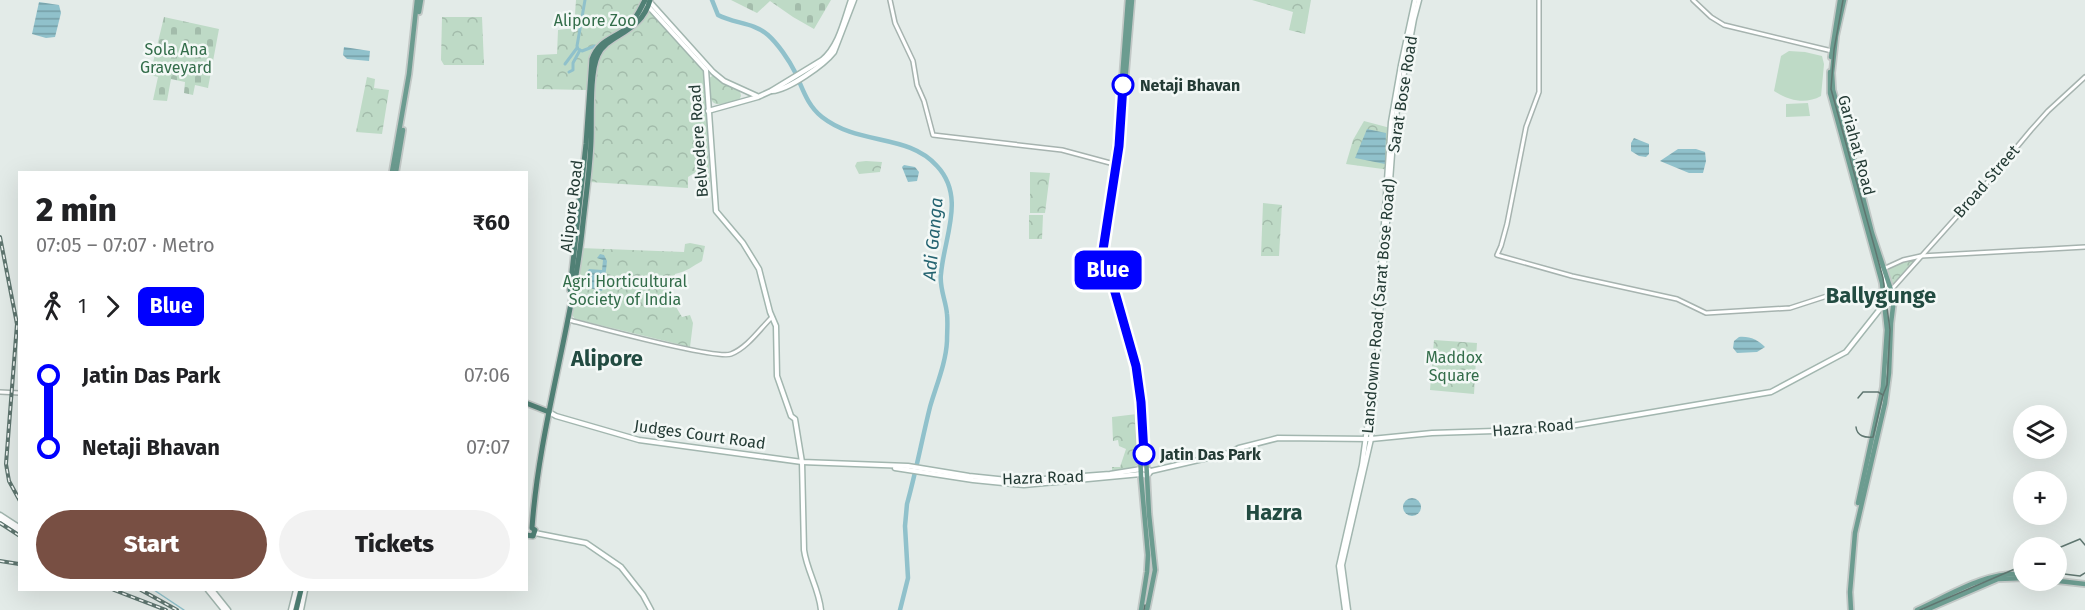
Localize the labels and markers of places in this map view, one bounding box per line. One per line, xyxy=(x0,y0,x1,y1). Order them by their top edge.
marker: Netaji Bhavan xyxy=(1112,74,1134,96)
place label: Netaji Bhavan xyxy=(1140,76,1240,95)
marker: Jatin Das Park xyxy=(1133,443,1155,465)
place label: Jatin Das Park xyxy=(1159,445,1261,464)

